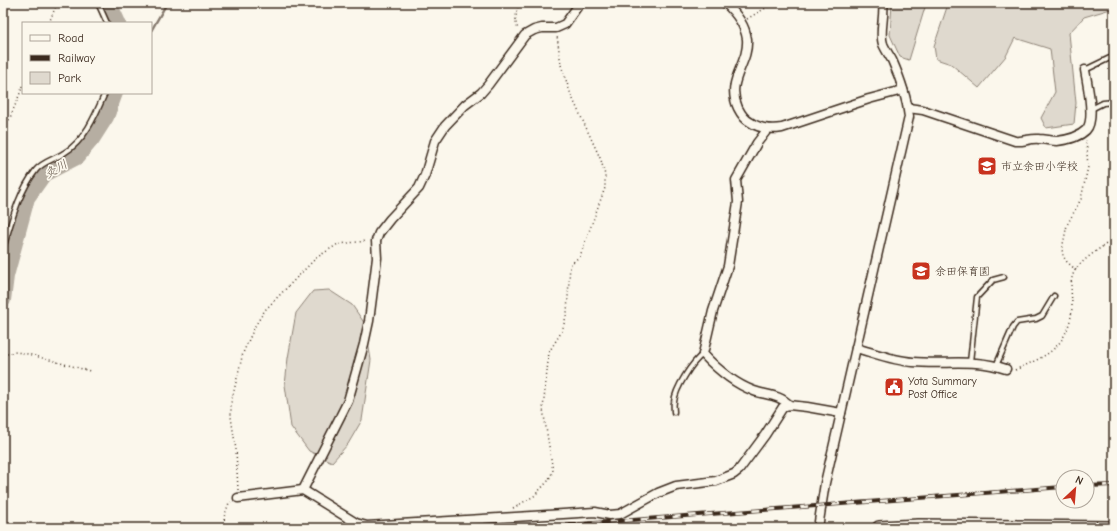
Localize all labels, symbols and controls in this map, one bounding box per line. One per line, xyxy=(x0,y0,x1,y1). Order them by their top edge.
legend xyxy=(22,22,152,94)
text: Road xyxy=(58,31,84,45)
text: Railway xyxy=(58,51,96,65)
text: Park xyxy=(58,71,81,85)
school or university icon: 市立余田小学校 xyxy=(976,155,998,177)
water label: 灸川 xyxy=(42,157,70,181)
place label: 市立余田小学校 xyxy=(1001,160,1078,173)
school or university icon: 余田保育園 xyxy=(910,260,932,282)
place label: 余田保育園 xyxy=(935,265,990,278)
place label: Yota Summary Post Office xyxy=(908,375,977,401)
public building icon: Yota Summary Post Office xyxy=(883,376,905,398)
north arrow xyxy=(1055,469,1095,509)
text: N xyxy=(1073,473,1085,488)

